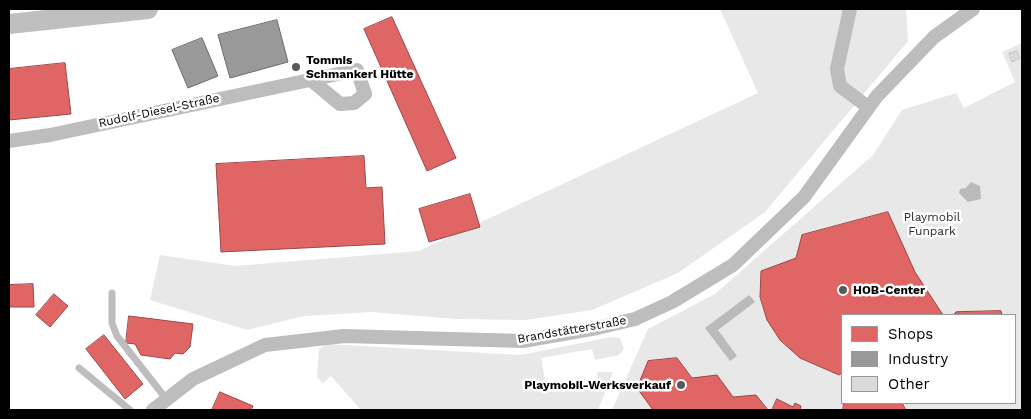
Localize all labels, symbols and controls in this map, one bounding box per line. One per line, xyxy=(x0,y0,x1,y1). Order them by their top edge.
place label: Tommis Schmankerl Hütte xyxy=(306,53,414,81)
marker: Tommis Schmankerl Hütte xyxy=(290,61,302,73)
street label: Rudolf-Diesel-Straße xyxy=(97,91,221,131)
park label: Playmobil Funpark xyxy=(904,210,960,238)
place label: HOB-Center xyxy=(853,283,925,297)
marker: HOB-Center xyxy=(837,284,849,296)
street label: Brandstätterstraße xyxy=(516,313,628,347)
legend xyxy=(841,314,1016,404)
text: Shops xyxy=(888,325,933,343)
text: Industry xyxy=(888,350,948,368)
text: Other xyxy=(888,375,930,393)
place label: Playmobil-Werksverkauf xyxy=(524,378,671,392)
marker: Playmobil-Werksverkauf xyxy=(675,379,687,391)

